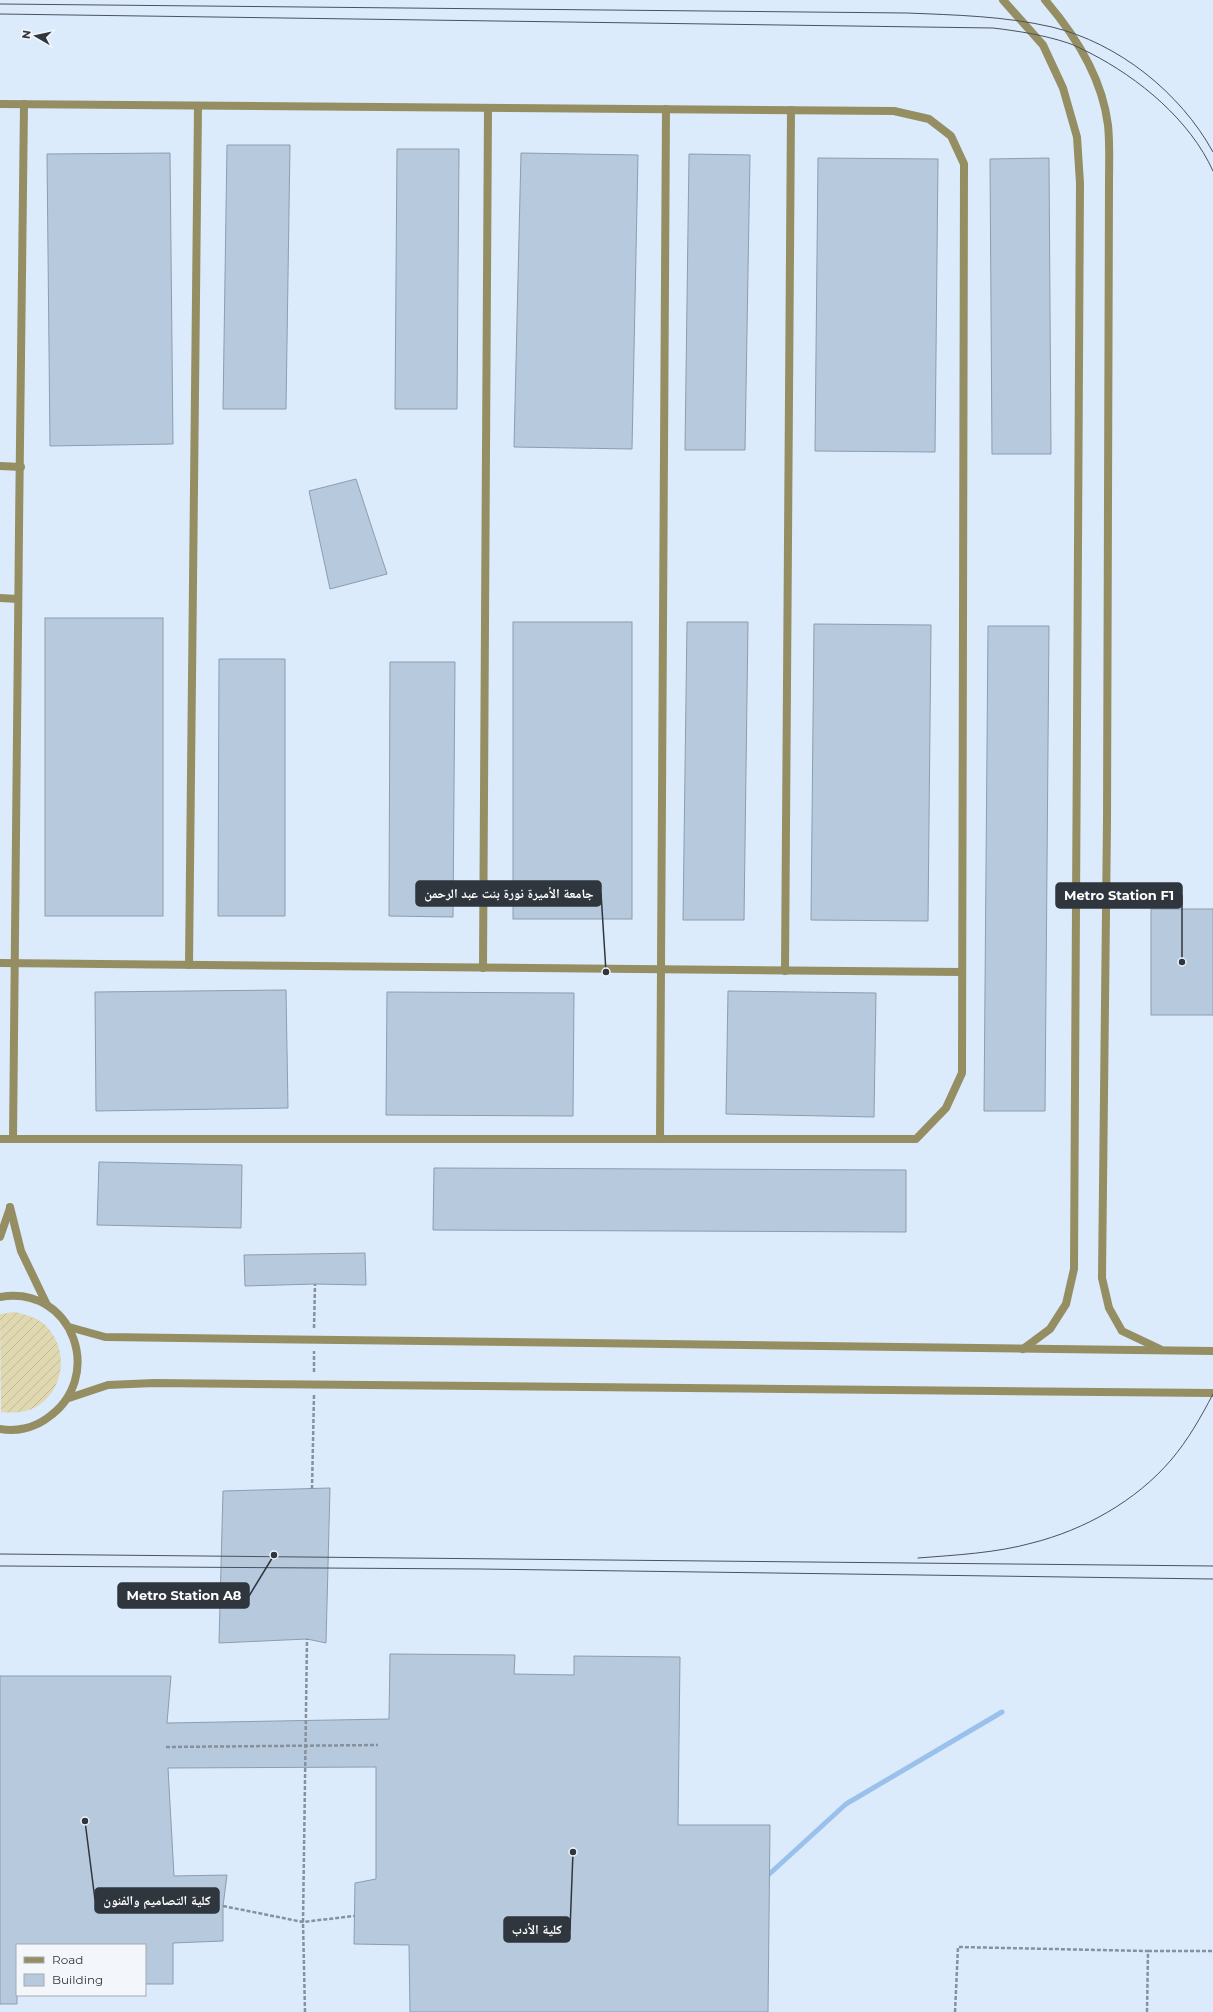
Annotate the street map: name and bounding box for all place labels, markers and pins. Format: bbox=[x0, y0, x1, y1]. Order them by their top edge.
callout: جامعة الأميرة نورة بنت عبد الرحمن bbox=[416, 881, 601, 906]
callout: Metro Station F1 bbox=[1056, 883, 1182, 908]
callout: Metro Station A8 bbox=[118, 1583, 249, 1608]
callout: كلية التصاميم والفنون bbox=[95, 1888, 219, 1913]
callout: كلية الأدب bbox=[504, 1917, 570, 1942]

